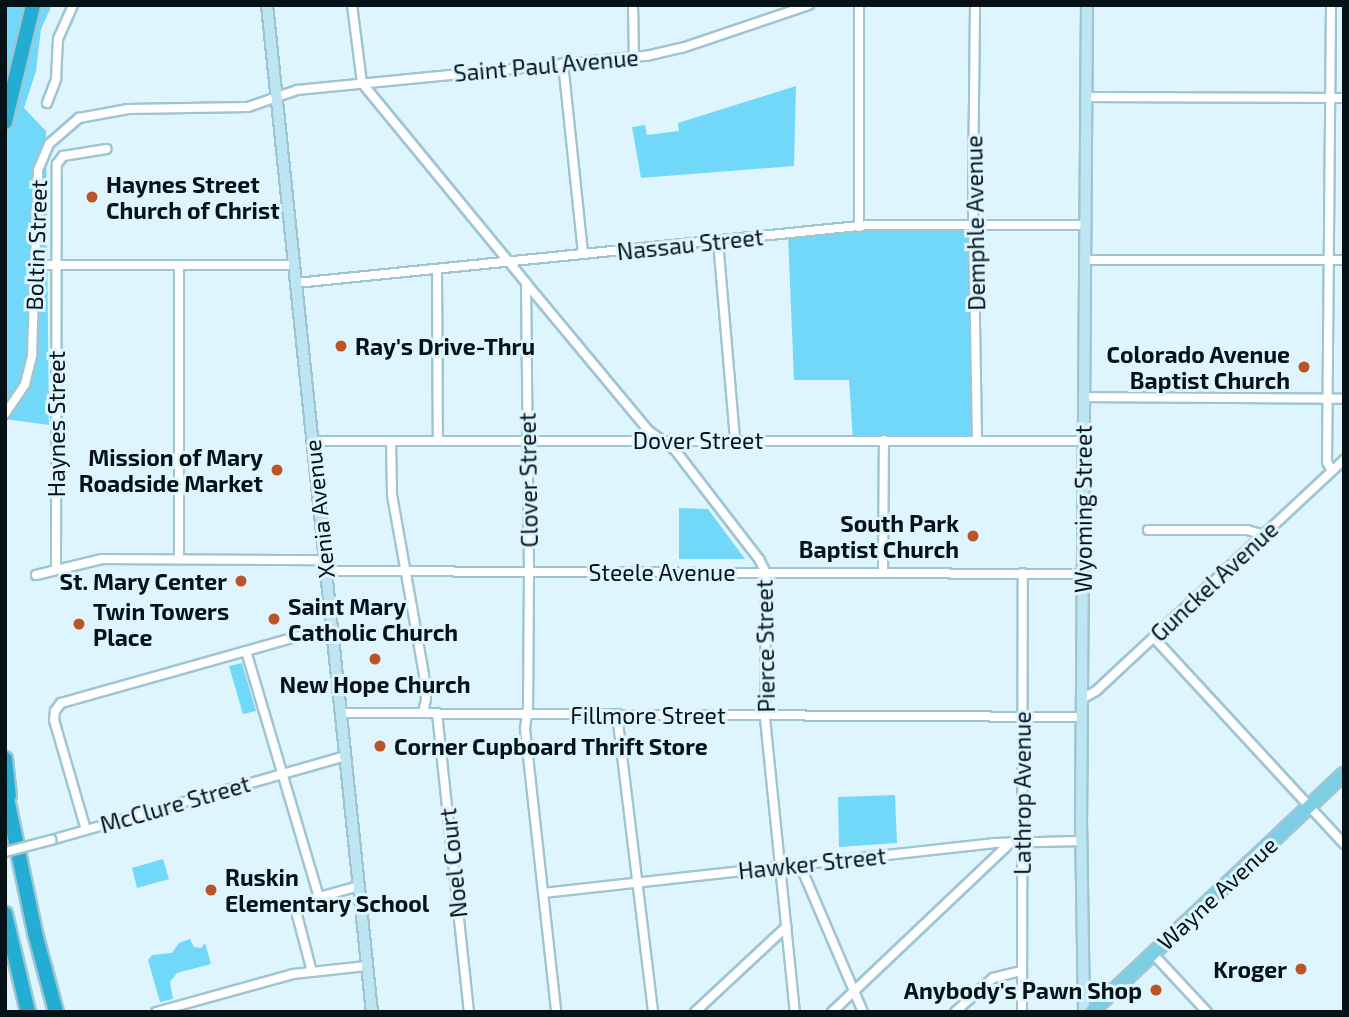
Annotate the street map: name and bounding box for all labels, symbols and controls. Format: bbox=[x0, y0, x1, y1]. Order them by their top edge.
street label: Saint Paul Avenue bbox=[452, 43, 640, 87]
street label: Demphle Avenue bbox=[960, 135, 990, 311]
place label: Haynes Street Church of Christ bbox=[106, 170, 280, 224]
street label: Boltin Street bbox=[20, 179, 52, 311]
marker: Haynes Street Church of Christ bbox=[84, 189, 100, 205]
street label: Nassau Street bbox=[615, 223, 765, 265]
place label: Ray's Drive-Thru bbox=[355, 332, 535, 360]
marker: Ray's Drive-Thru bbox=[333, 338, 349, 354]
place label: Colorado Avenue Baptist Church bbox=[1106, 340, 1290, 394]
street label: Haynes Street bbox=[42, 351, 70, 497]
marker: Colorado Avenue Baptist Church bbox=[1296, 359, 1312, 375]
street label: Clover Street bbox=[513, 412, 543, 548]
street label: Wyoming Street bbox=[1069, 425, 1097, 593]
street label: Dover Street bbox=[633, 426, 763, 454]
street label: Xenia Avenue bbox=[298, 438, 340, 580]
place label: Mission of Mary Roadside Market bbox=[79, 443, 263, 497]
marker: Mission of Mary Roadside Market bbox=[269, 462, 285, 478]
place label: South Park Baptist Church bbox=[799, 509, 959, 563]
street label: Gunckel Avenue bbox=[1144, 515, 1284, 647]
marker: South Park Baptist Church bbox=[965, 528, 981, 544]
street label: Steele Avenue bbox=[588, 558, 736, 586]
place label: St. Mary Center bbox=[59, 567, 227, 595]
marker: St. Mary Center bbox=[233, 573, 249, 589]
street label: Pierce Street bbox=[750, 579, 780, 713]
place label: Saint Mary Catholic Church bbox=[288, 592, 458, 646]
place label: Twin Towers Place bbox=[93, 597, 230, 651]
marker: Saint Mary Catholic Church bbox=[266, 611, 282, 627]
marker: Twin Towers Place bbox=[71, 616, 87, 632]
marker: New Hope Church bbox=[367, 651, 383, 667]
place label: New Hope Church bbox=[279, 670, 471, 698]
street label: Fillmore Street bbox=[570, 701, 726, 729]
street label: Lathrop Avenue bbox=[1008, 711, 1036, 875]
place label: Corner Cupboard Thrift Store bbox=[394, 732, 709, 760]
marker: Corner Cupboard Thrift Store bbox=[372, 738, 388, 754]
street label: McClure Street bbox=[97, 769, 253, 839]
street label: Noel Court bbox=[433, 806, 473, 920]
street label: Wayne Avenue bbox=[1151, 830, 1283, 956]
street label: Hawker Street bbox=[737, 841, 887, 885]
place label: Ruskin Elementary School bbox=[225, 863, 430, 917]
marker: Ruskin Elementary School bbox=[203, 882, 219, 898]
place label: Kroger bbox=[1213, 955, 1287, 983]
marker: Kroger bbox=[1293, 961, 1309, 977]
place label: Anybody's Pawn Shop bbox=[904, 976, 1142, 1004]
marker: Anybody's Pawn Shop bbox=[1148, 982, 1164, 998]

